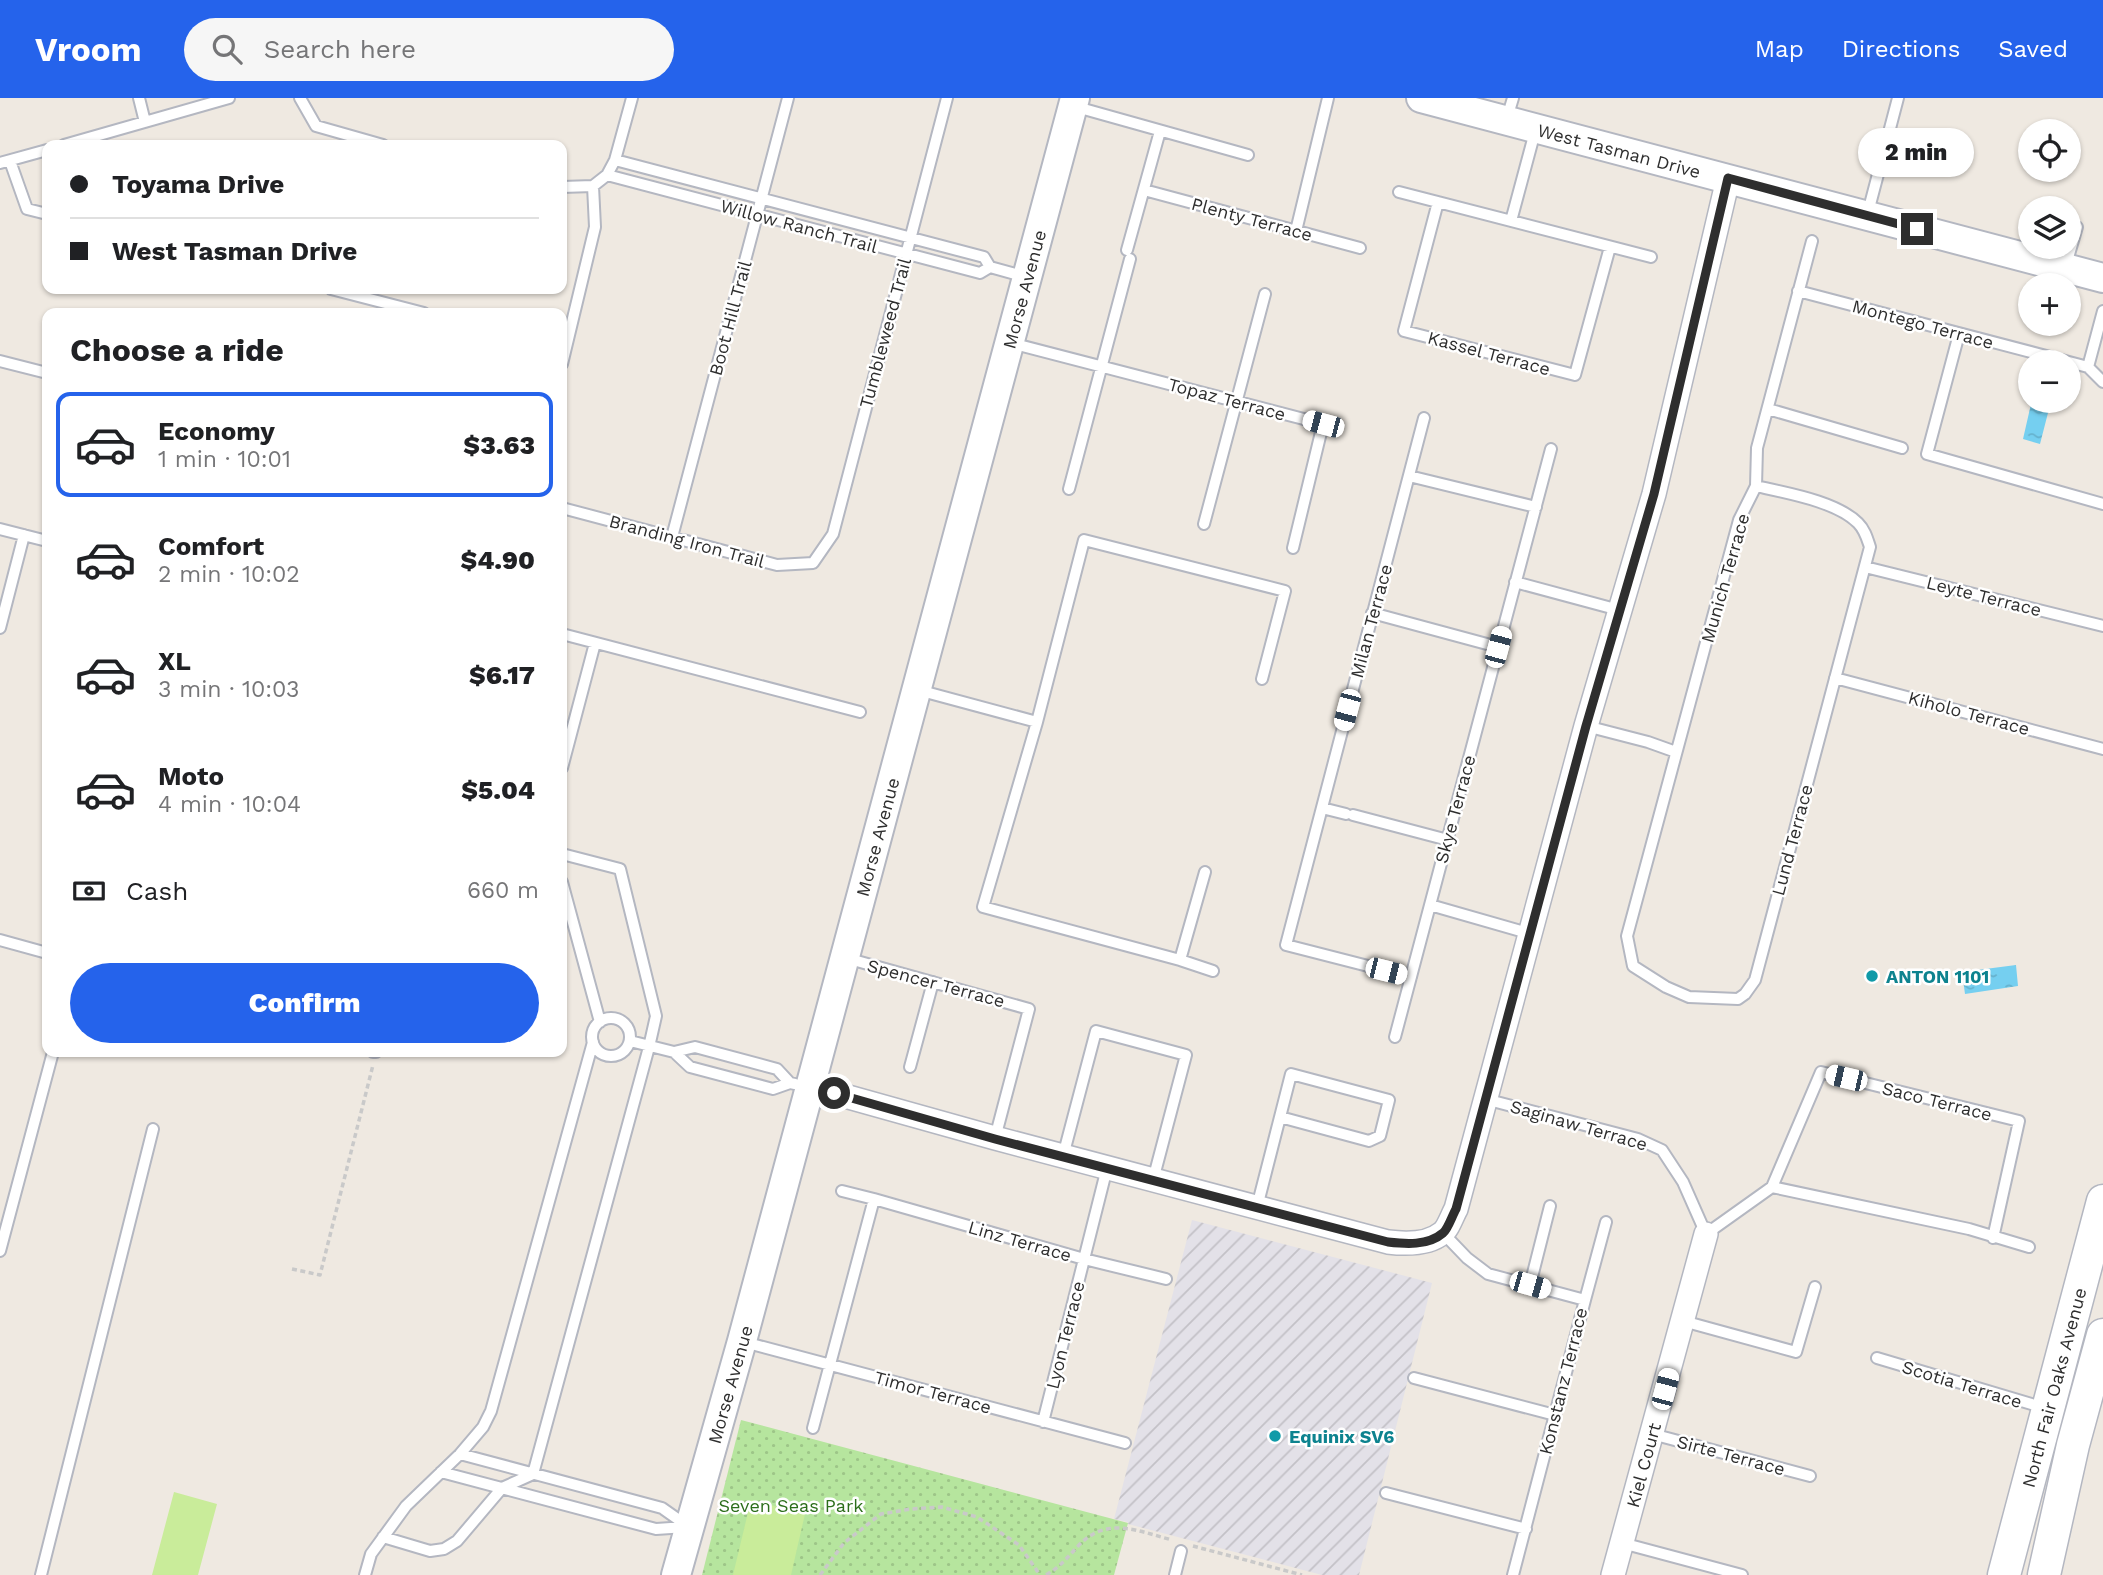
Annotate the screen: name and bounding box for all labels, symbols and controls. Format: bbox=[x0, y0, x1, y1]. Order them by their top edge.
search box bbox=[184, 18, 674, 81]
text: Vroom bbox=[35, 30, 142, 69]
icon: search bbox=[208, 30, 246, 68]
text: Search here bbox=[264, 34, 416, 64]
text: Map bbox=[1755, 35, 1804, 63]
text: Directions bbox=[1842, 35, 1960, 63]
text: Saved bbox=[1998, 35, 2068, 63]
street label: West Tasman Drive bbox=[1535, 119, 1703, 182]
map controls bbox=[2018, 119, 2081, 413]
button: locate bbox=[2018, 119, 2081, 182]
callout: 2 min bbox=[1859, 128, 1975, 176]
text: 2 min bbox=[1885, 139, 1947, 166]
text: Toyama Drive bbox=[112, 169, 284, 199]
street label: Plenty Terrace bbox=[1189, 193, 1315, 245]
street label: Willow Ranch Trail bbox=[718, 195, 880, 257]
button: layers bbox=[2018, 196, 2081, 259]
route end bbox=[1901, 213, 1933, 245]
street label: Morse Avenue bbox=[998, 228, 1050, 351]
text: West Tasman Drive bbox=[112, 236, 357, 266]
street label: Tumbleweed Trail bbox=[855, 255, 915, 410]
street label: Boot Hill Trail bbox=[705, 258, 756, 378]
button: + bbox=[2018, 273, 2081, 336]
street label: Montego Terrace bbox=[1850, 295, 1996, 353]
street label: Kassel Terrace bbox=[1425, 327, 1553, 379]
text: Choose a ride bbox=[70, 331, 284, 369]
button: − bbox=[2018, 350, 2081, 413]
street label: Topaz Terrace bbox=[1166, 373, 1288, 425]
car bbox=[1300, 408, 1347, 440]
icon: car bbox=[74, 413, 137, 476]
text: Economy bbox=[158, 416, 275, 446]
text: $3.63 bbox=[463, 430, 535, 460]
text: 1 min · 10:01 bbox=[158, 446, 291, 473]
street label: Branding Iron Trail bbox=[607, 510, 768, 572]
street label: Munich Terrace bbox=[1697, 511, 1753, 645]
icon: car bbox=[74, 528, 137, 591]
text: Comfort bbox=[158, 531, 264, 561]
text: $4.90 bbox=[460, 545, 535, 575]
text: 2 min · 10:02 bbox=[158, 561, 300, 588]
street label: Milan Terrace bbox=[1346, 562, 1396, 680]
street label: Leyte Terrace bbox=[1924, 572, 2044, 620]
car bbox=[1483, 624, 1514, 670]
icon: car bbox=[74, 643, 137, 706]
text: XL bbox=[158, 646, 191, 676]
text: $6.17 bbox=[469, 660, 535, 690]
text: 3 min · 10:03 bbox=[158, 676, 299, 703]
car bbox=[1332, 687, 1363, 733]
street label: Kiholo Terrace bbox=[1906, 687, 2032, 739]
street label: Skye Terrace bbox=[1430, 752, 1480, 866]
icon: car bbox=[74, 758, 137, 821]
text: Moto bbox=[158, 761, 224, 791]
text: $5.04 bbox=[461, 775, 535, 805]
street label: Morse Avenue bbox=[851, 775, 903, 899]
street label: Lund Terrace bbox=[1767, 782, 1817, 898]
text: 4 min · 10:04 bbox=[158, 791, 301, 818]
icon: cash bbox=[70, 872, 108, 910]
text: Cash bbox=[126, 876, 188, 906]
text: 660 m bbox=[467, 877, 539, 904]
street label: Spencer Terrace bbox=[865, 955, 1007, 1011]
car bbox=[1364, 956, 1409, 986]
button: Confirm bbox=[70, 963, 539, 1043]
place label: ANTON 1101 bbox=[1886, 966, 1989, 987]
marker: ANTON 1101 bbox=[1864, 968, 1880, 984]
car bbox=[1824, 1063, 1869, 1093]
route start bbox=[818, 1077, 850, 1109]
street label: Saco Terrace bbox=[1880, 1077, 1994, 1125]
street label: Saginaw Terrace bbox=[1508, 1095, 1650, 1155]
street label: Linz Terrace bbox=[966, 1216, 1074, 1266]
car bbox=[1507, 1269, 1554, 1301]
street label: Lyon Terrace bbox=[1041, 1279, 1089, 1391]
street label: North Fair Oaks Avenue bbox=[2017, 1285, 2090, 1490]
street label: Konstanz Terrace bbox=[1535, 1305, 1591, 1457]
street label: Morse Avenue bbox=[703, 1323, 756, 1446]
street label: Scotia Terrace bbox=[1899, 1356, 2025, 1412]
street label: Timor Terrace bbox=[872, 1366, 994, 1418]
car bbox=[1650, 1366, 1681, 1412]
street label: Kiel Court bbox=[1621, 1420, 1665, 1510]
place label: Equinix SV6 bbox=[1289, 1426, 1394, 1447]
marker: Equinix SV6 bbox=[1267, 1428, 1283, 1444]
street label: Sirte Terrace bbox=[1675, 1430, 1787, 1480]
park label: Seven Seas Park bbox=[718, 1495, 864, 1516]

